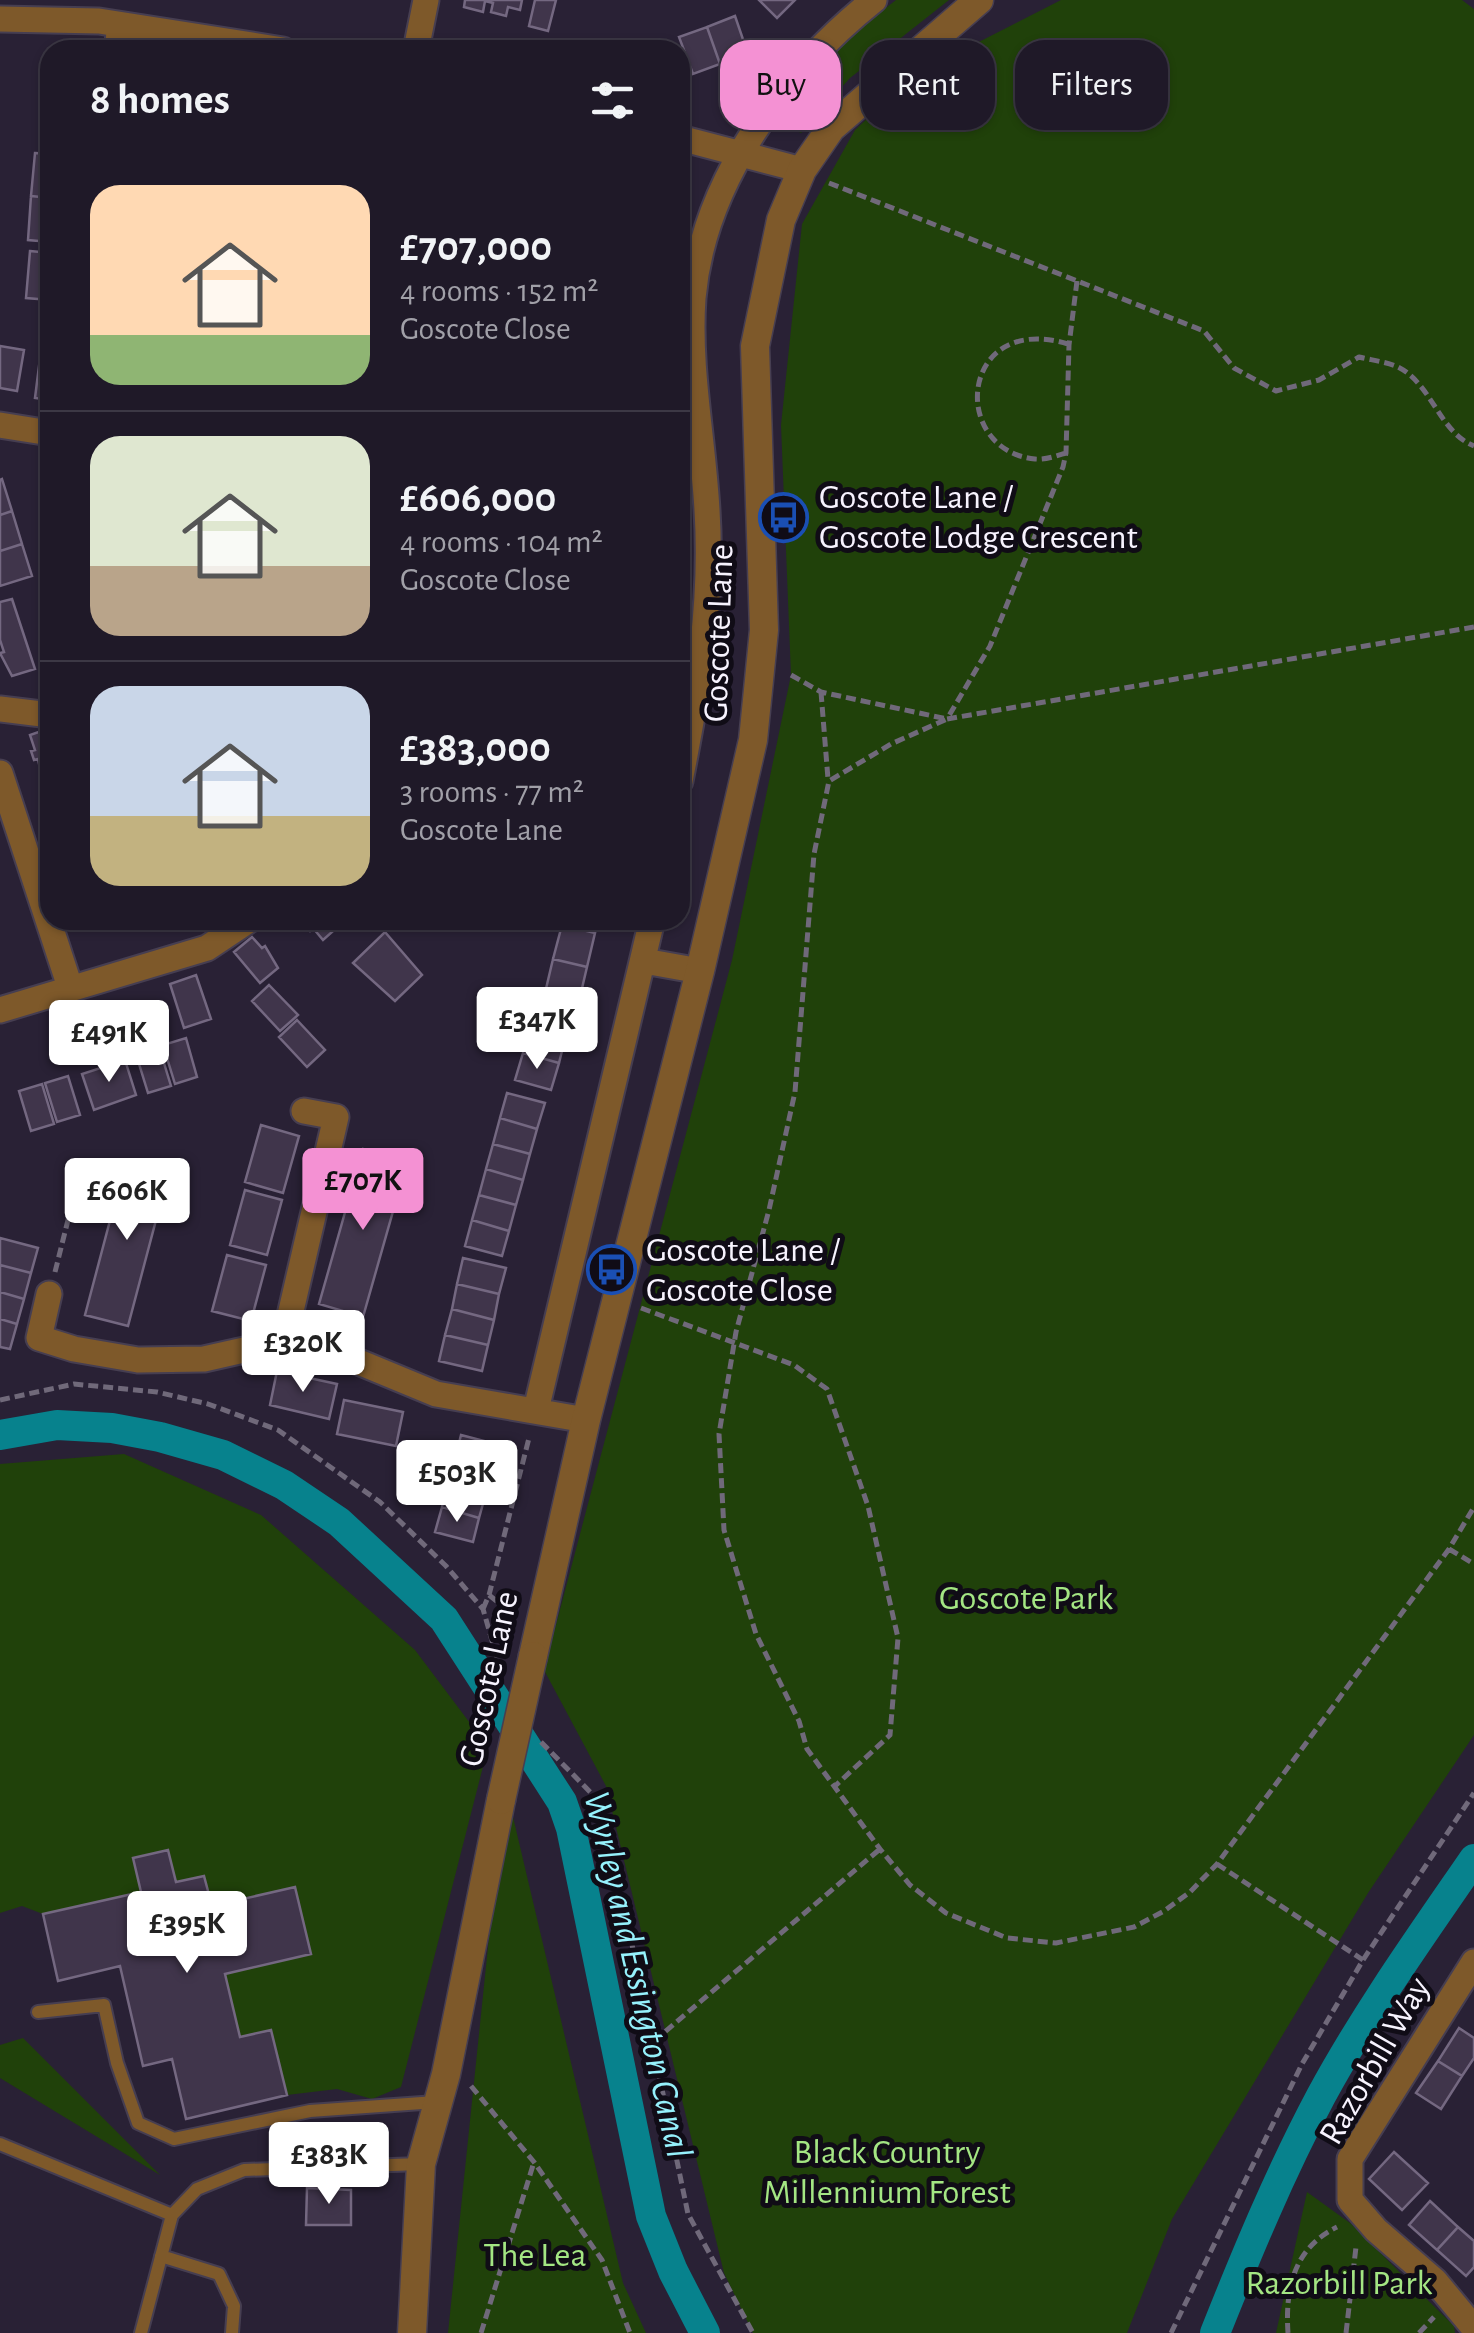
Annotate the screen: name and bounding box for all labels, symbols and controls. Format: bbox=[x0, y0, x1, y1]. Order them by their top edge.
chip: Buy bbox=[720, 40, 841, 130]
chip: Rent bbox=[861, 40, 995, 130]
chip: Filters bbox=[1015, 40, 1168, 130]
icon: filters bbox=[585, 73, 640, 128]
text: 8 homes bbox=[90, 79, 230, 121]
icon: home bbox=[170, 225, 290, 345]
text: £707,000 bbox=[400, 226, 552, 268]
text: 4 rooms · 152 m² bbox=[400, 275, 598, 307]
text: Goscote Close bbox=[400, 313, 571, 345]
icon: home bbox=[170, 476, 290, 596]
text: £606,000 bbox=[400, 477, 556, 519]
place label: Goscote Lane / Goscote Lodge Crescent bbox=[819, 480, 1138, 555]
bus stop icon: Goscote Lane / Goscote Lodge Crescent bbox=[758, 491, 810, 543]
text: 4 rooms · 104 m² bbox=[400, 526, 603, 558]
street label: Goscote Lane bbox=[698, 543, 740, 723]
text: Goscote Close bbox=[400, 564, 571, 596]
icon: home bbox=[170, 726, 290, 846]
text: £383,000 bbox=[400, 727, 551, 769]
text: 3 rooms · 77 m² bbox=[400, 776, 584, 808]
text: Goscote Lane bbox=[400, 814, 563, 846]
pin: £347K bbox=[467, 987, 607, 1072]
pin: £491K bbox=[39, 1000, 179, 1085]
text: £347K bbox=[499, 1003, 575, 1035]
text: £491K bbox=[71, 1016, 147, 1048]
pin: £707K bbox=[293, 1148, 433, 1233]
pin: £606K bbox=[57, 1158, 197, 1243]
text: £707K bbox=[324, 1164, 402, 1196]
text: £606K bbox=[87, 1174, 167, 1206]
place label: Goscote Lane / Goscote Close bbox=[646, 1233, 841, 1308]
bus stop icon: Goscote Lane / Goscote Close bbox=[585, 1244, 637, 1296]
pin: £320K bbox=[233, 1310, 373, 1395]
text: £320K bbox=[264, 1326, 342, 1358]
pin: £503K bbox=[387, 1440, 527, 1525]
text: £503K bbox=[418, 1456, 496, 1488]
park label: Goscote Park bbox=[939, 1581, 1113, 1616]
street label: Goscote Lane bbox=[453, 1588, 525, 1770]
water label: Wyrley and Essington Canal bbox=[576, 1788, 698, 2162]
pin: £395K bbox=[117, 1891, 257, 1976]
text: £395K bbox=[149, 1907, 225, 1939]
street label: Razorbill Way bbox=[1313, 1971, 1437, 2151]
pin: £383K bbox=[259, 2122, 399, 2207]
park label: Black Country Millennium Forest bbox=[763, 2135, 1011, 2210]
text: £383K bbox=[291, 2138, 367, 2170]
park label: The Lea bbox=[483, 2238, 587, 2273]
park label: Razorbill Park bbox=[1246, 2266, 1433, 2301]

